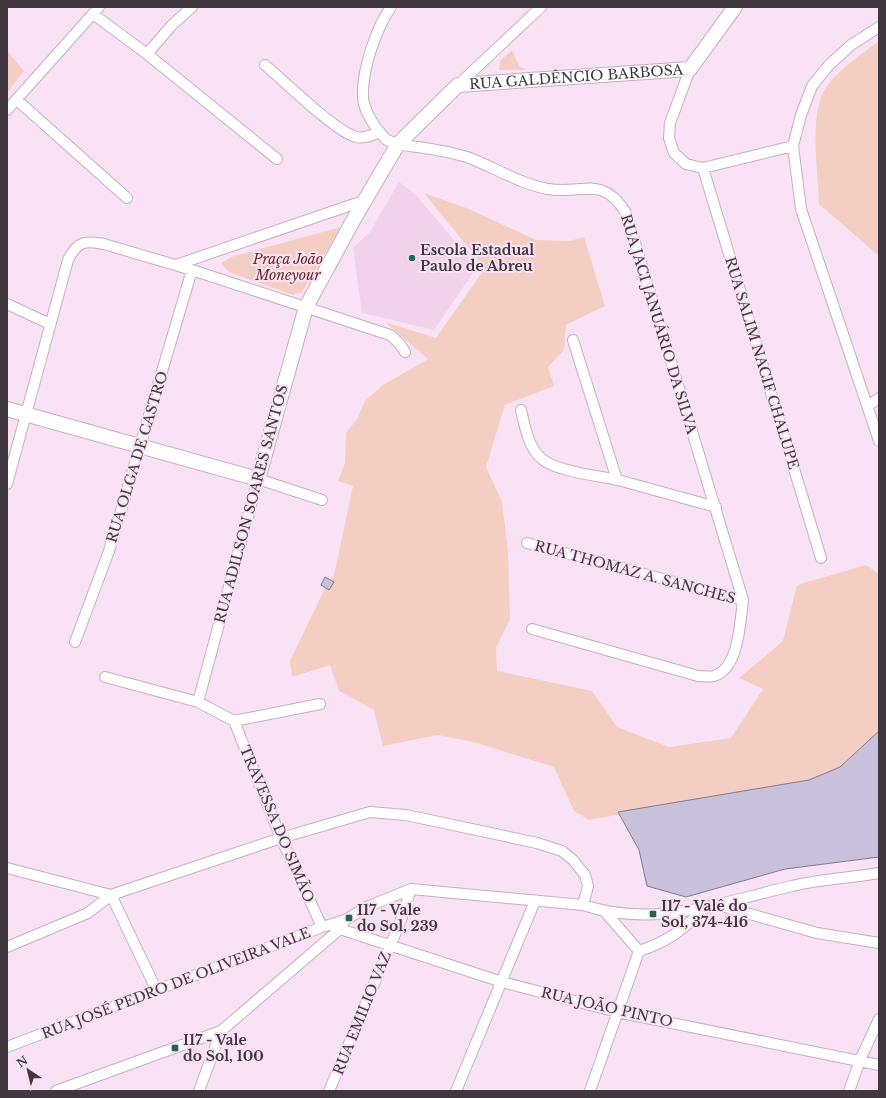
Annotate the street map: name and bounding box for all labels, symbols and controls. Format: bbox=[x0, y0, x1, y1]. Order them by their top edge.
street label: RUA GALDÊNCIO BARBOSA bbox=[469, 60, 684, 93]
street label: RUA JACI JANUÁRIO DA SILVA bbox=[617, 212, 701, 436]
place label: Escola Estadual Paulo de Abreu bbox=[420, 241, 534, 275]
park label: Praça João Moneyour bbox=[252, 250, 323, 284]
marker: Escola Estadual Paulo de Abreu bbox=[407, 253, 417, 263]
street label: RUA SALIM NACIF CHALUPE bbox=[721, 255, 803, 471]
street label: RUA OLGA DE CASTRO bbox=[102, 369, 172, 545]
street label: RUA ADILSON SOARES SANTOS bbox=[210, 383, 292, 625]
street label: RUA THOMAZ A. SANCHES bbox=[533, 536, 737, 608]
street label: TRAVESSA DO SIMÃO bbox=[236, 743, 318, 905]
place label: I17 - Valê do Sol, 374-416 bbox=[661, 897, 748, 931]
place label: I17 - Vale do Sol, 239 bbox=[357, 901, 438, 935]
marker: I17 - Valê do Sol, 374-416 bbox=[648, 909, 658, 919]
marker: I17 - Vale do Sol, 239 bbox=[344, 913, 354, 923]
street label: RUA JOSÉ PEDRO DE OLIVEIRA VALE bbox=[39, 923, 313, 1043]
street label: RUA EMILIO VAZ bbox=[329, 948, 395, 1077]
street label: RUA JOÃO PINTO bbox=[539, 983, 675, 1031]
place label: I17 - Vale do Sol, 100 bbox=[183, 1031, 264, 1065]
marker: I17 - Vale do Sol, 100 bbox=[170, 1043, 180, 1053]
north arrow bbox=[8, 1050, 48, 1090]
text: N bbox=[14, 1053, 31, 1071]

